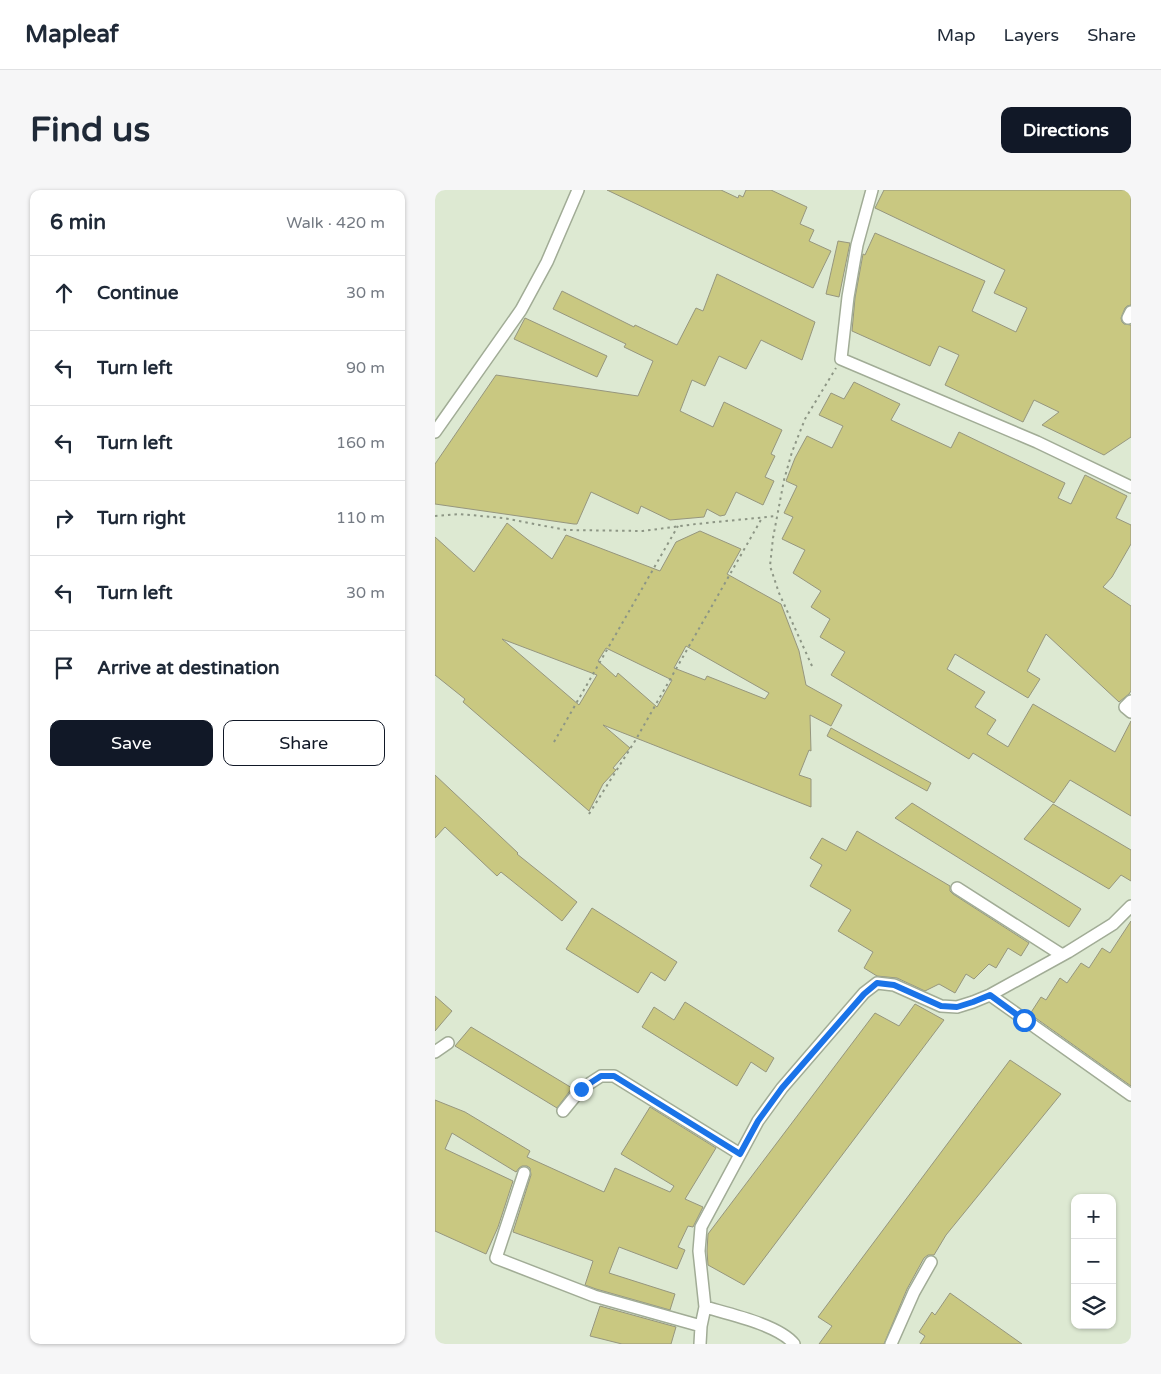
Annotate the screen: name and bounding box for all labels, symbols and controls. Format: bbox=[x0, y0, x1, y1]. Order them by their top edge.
text: Mapleaf bbox=[25, 20, 119, 49]
text: Map bbox=[937, 24, 976, 46]
text: Layers bbox=[1004, 24, 1059, 46]
text: Share bbox=[1087, 24, 1136, 46]
button: Directions bbox=[1001, 107, 1131, 153]
text: Find us bbox=[30, 109, 150, 151]
text: 6 min bbox=[50, 210, 106, 235]
text: Walk · 420 m bbox=[286, 213, 385, 233]
icon: ahead bbox=[50, 279, 78, 307]
text: Continue bbox=[97, 282, 179, 304]
text: 30 m bbox=[346, 283, 385, 303]
icon: left bbox=[50, 354, 78, 382]
text: Turn left bbox=[97, 357, 173, 379]
text: 90 m bbox=[346, 358, 385, 378]
icon: left bbox=[50, 429, 78, 457]
text: Turn left bbox=[97, 432, 173, 454]
text: 160 m bbox=[336, 433, 385, 453]
icon: right bbox=[50, 504, 78, 532]
text: Turn right bbox=[97, 507, 185, 529]
text: 110 m bbox=[336, 508, 385, 528]
icon: left bbox=[50, 579, 78, 607]
text: Turn left bbox=[97, 582, 173, 604]
text: 30 m bbox=[346, 583, 385, 603]
icon: arrive bbox=[50, 654, 78, 682]
text: Arrive at destination bbox=[97, 657, 280, 679]
button: Save bbox=[50, 720, 213, 766]
button: Share bbox=[223, 720, 385, 766]
route start bbox=[1013, 1009, 1036, 1032]
route end bbox=[570, 1078, 593, 1101]
map controls bbox=[1071, 1194, 1116, 1329]
button: + bbox=[1071, 1194, 1116, 1239]
button: − bbox=[1071, 1239, 1116, 1284]
button: layers bbox=[1071, 1284, 1116, 1329]

